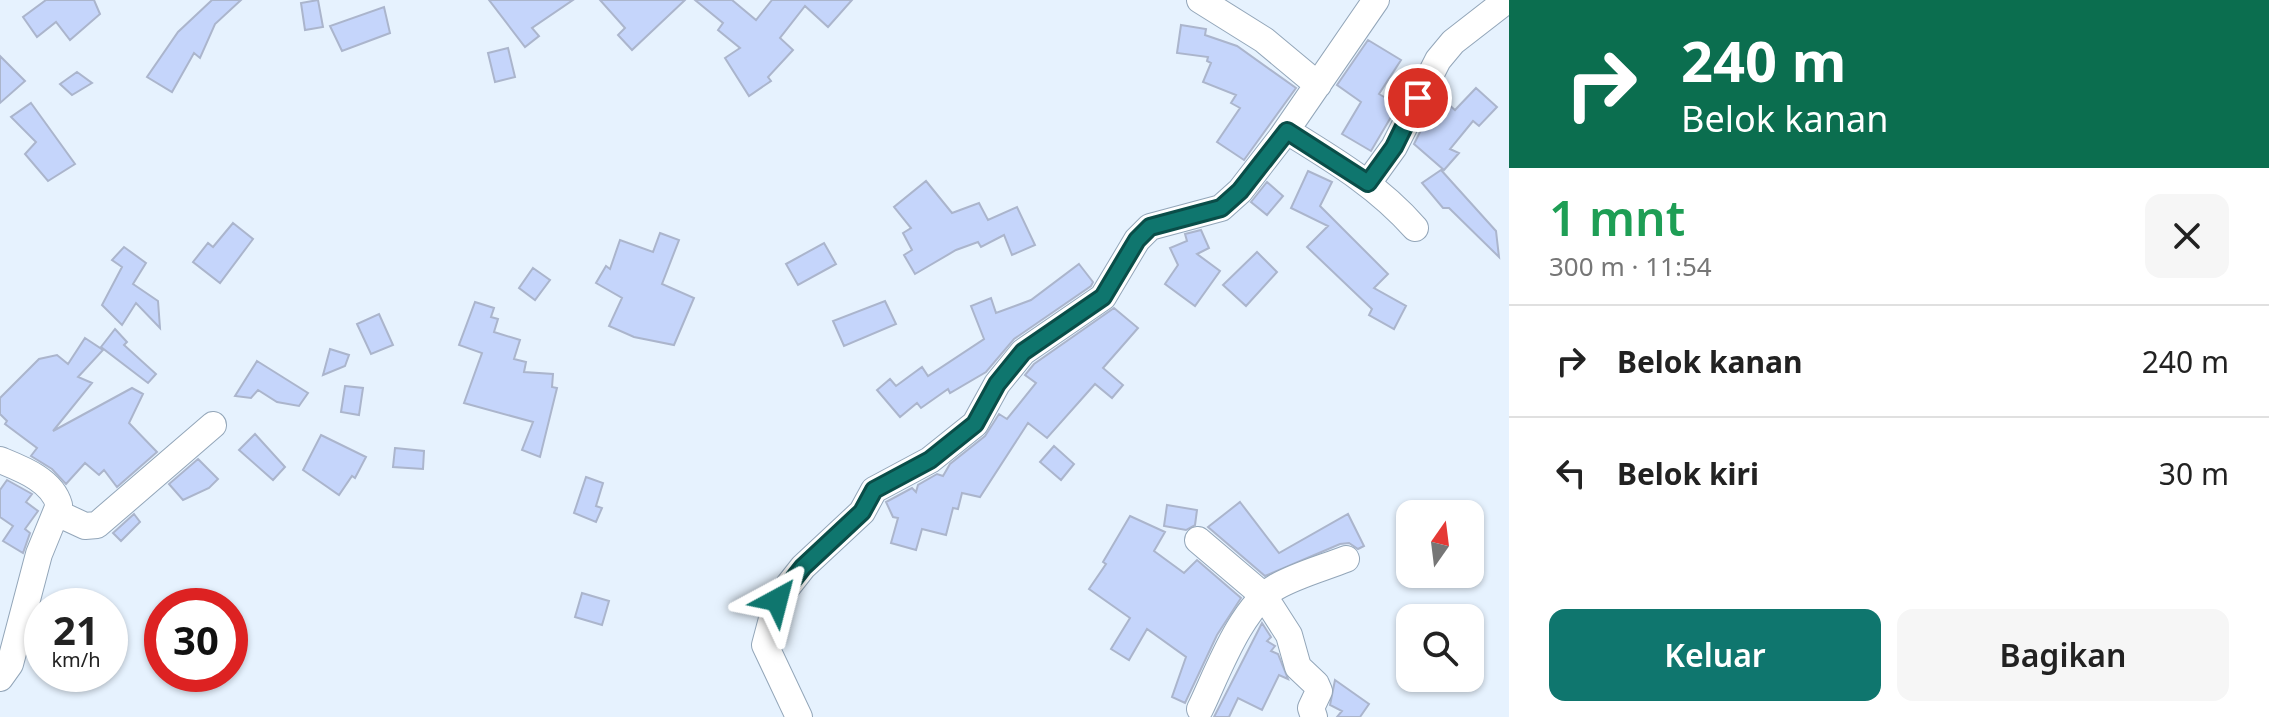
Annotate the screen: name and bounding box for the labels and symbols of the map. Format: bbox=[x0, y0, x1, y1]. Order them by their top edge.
pin bbox=[1384, 64, 1452, 132]
north arrow bbox=[1396, 500, 1484, 588]
position arrow bbox=[735, 558, 819, 642]
speed limit sign: 30 bbox=[144, 588, 248, 692]

